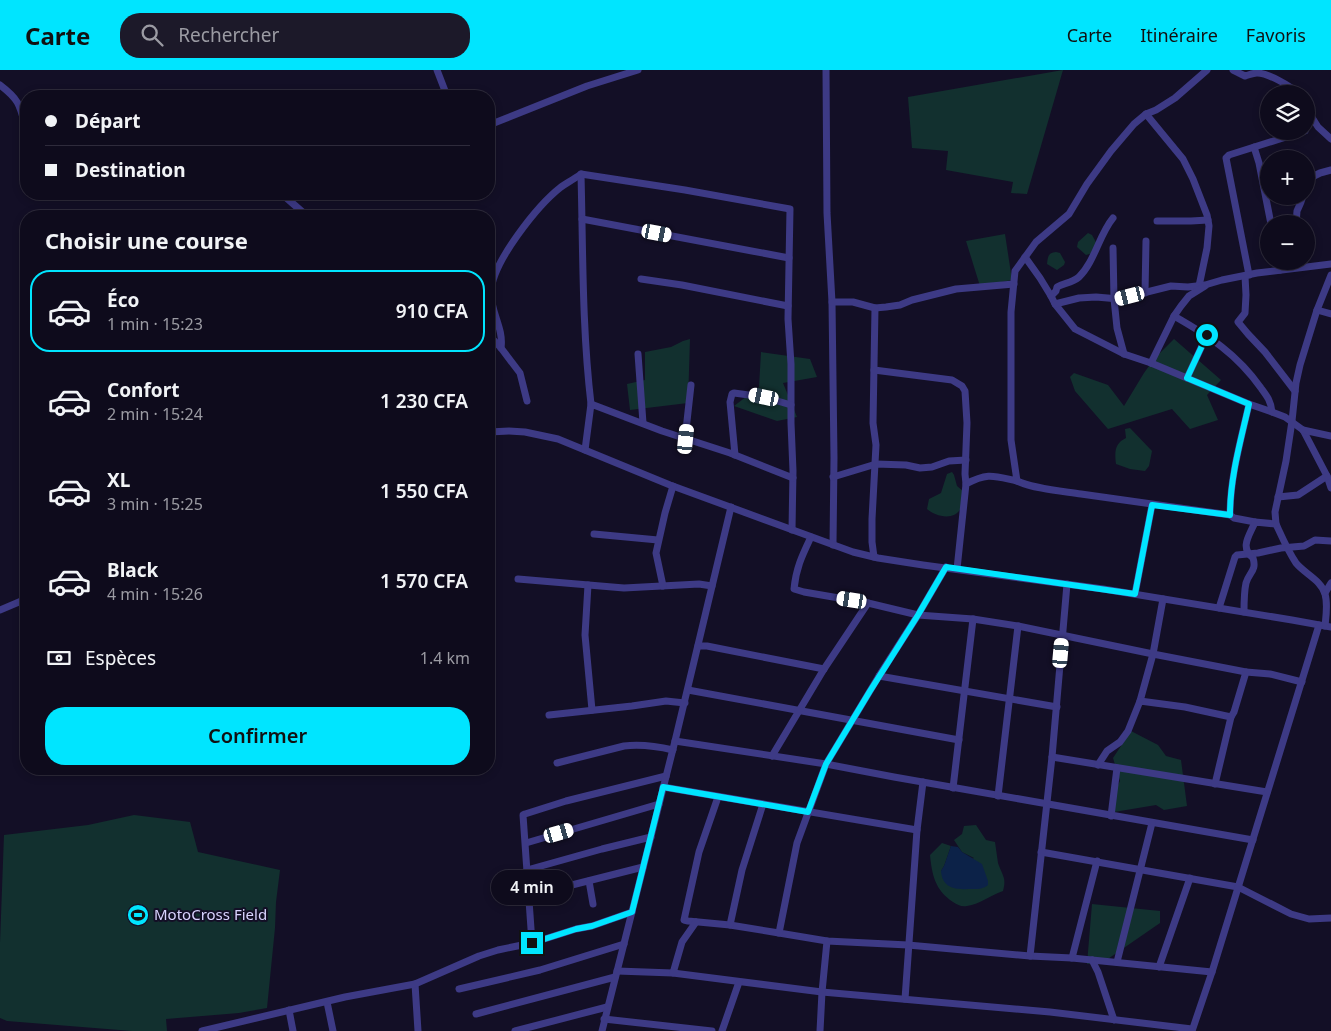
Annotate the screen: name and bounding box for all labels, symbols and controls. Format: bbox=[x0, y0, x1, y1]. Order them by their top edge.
search box bbox=[120, 13, 470, 58]
text: Carte bbox=[25, 19, 90, 52]
icon: search bbox=[138, 21, 166, 49]
text: Rechercher bbox=[178, 22, 279, 48]
text: Carte bbox=[1067, 23, 1112, 47]
text: Itinéraire bbox=[1140, 23, 1218, 47]
text: Favoris bbox=[1246, 23, 1306, 47]
map controls bbox=[1260, 85, 1315, 270]
button: layers bbox=[1260, 85, 1315, 140]
text: Départ bbox=[75, 108, 140, 134]
button: + bbox=[1260, 150, 1315, 205]
text: Destination bbox=[75, 157, 186, 183]
button: − bbox=[1260, 215, 1315, 270]
car bbox=[640, 223, 673, 243]
text: Choisir une course bbox=[45, 225, 248, 255]
car bbox=[1113, 285, 1146, 307]
text: Éco bbox=[107, 287, 139, 313]
icon: car bbox=[47, 289, 92, 334]
text: 910 CFA bbox=[396, 298, 468, 324]
text: 1 min · 15:23 bbox=[107, 313, 203, 335]
route start bbox=[1196, 324, 1218, 346]
text: Confort bbox=[107, 377, 179, 403]
icon: car bbox=[47, 379, 92, 424]
car bbox=[747, 387, 780, 407]
text: 1 230 CFA bbox=[380, 388, 468, 414]
text: 2 min · 15:24 bbox=[107, 403, 203, 425]
car bbox=[676, 423, 695, 455]
text: XL bbox=[107, 467, 130, 493]
icon: car bbox=[47, 469, 92, 514]
text: 1 550 CFA bbox=[380, 478, 468, 504]
text: 3 min · 15:25 bbox=[107, 493, 203, 515]
text: Black bbox=[107, 557, 158, 583]
icon: car bbox=[47, 559, 92, 604]
text: 1 570 CFA bbox=[380, 568, 468, 594]
text: 4 min · 15:26 bbox=[107, 583, 203, 605]
car bbox=[836, 590, 867, 610]
car bbox=[1052, 637, 1069, 669]
icon: cash bbox=[45, 644, 73, 672]
text: Espèces bbox=[85, 645, 156, 671]
text: 1.4 km bbox=[420, 647, 470, 669]
button: Confirmer bbox=[45, 707, 470, 765]
car bbox=[542, 822, 575, 844]
callout: 4 min bbox=[491, 870, 573, 906]
text: 4 min bbox=[510, 876, 554, 898]
sports icon: MotoCross Field bbox=[126, 903, 150, 927]
place label: MotoCross Field bbox=[154, 904, 267, 924]
route end bbox=[521, 932, 543, 954]

